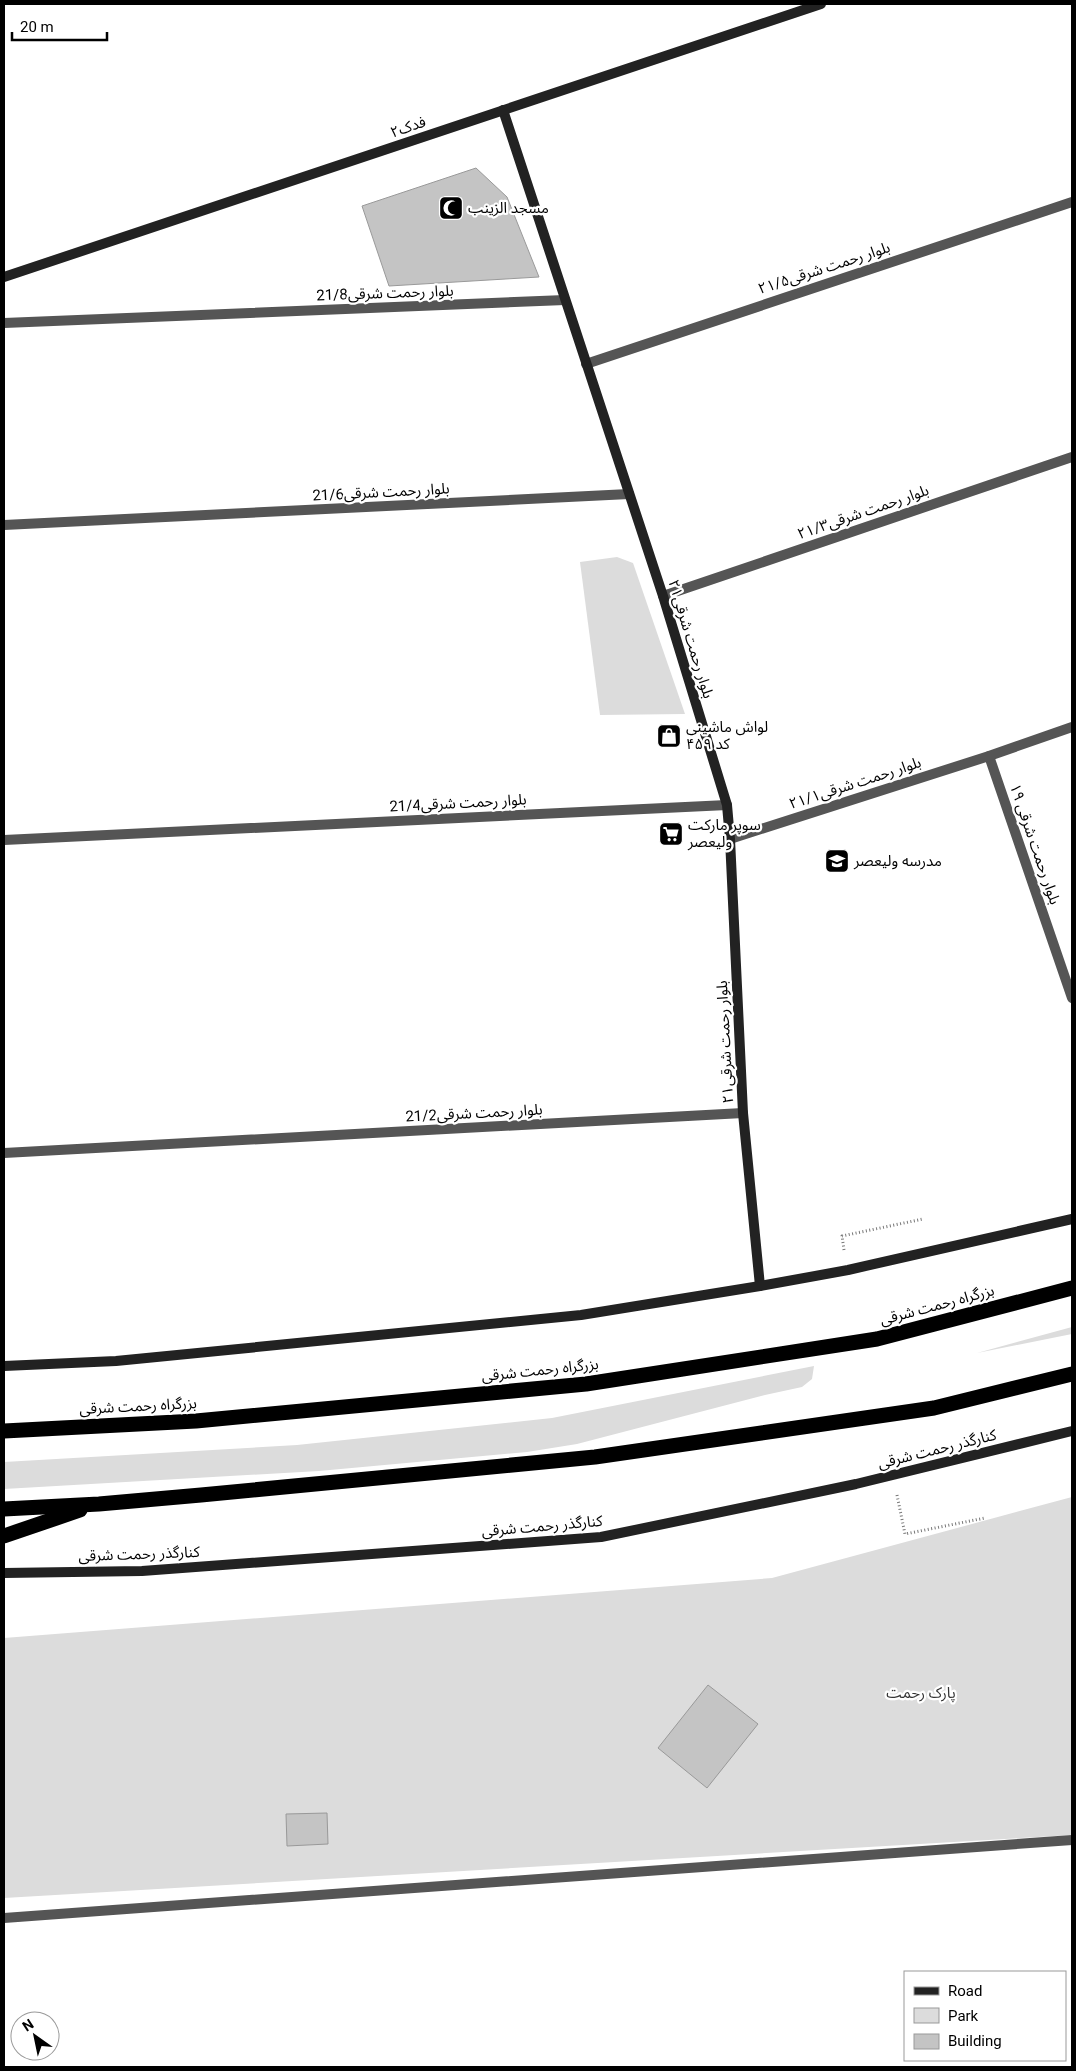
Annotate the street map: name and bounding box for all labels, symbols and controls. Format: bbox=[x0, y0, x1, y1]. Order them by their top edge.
scale bar bbox=[12, 10, 108, 42]
text: 20 m bbox=[20, 18, 54, 36]
street label: فدک۲ bbox=[388, 112, 428, 141]
mosque icon: مسجد الزینب bbox=[438, 195, 464, 221]
place label: مسجد الزینب bbox=[468, 199, 549, 217]
street label: بلوار رحمت شرقی۲۱/۵ bbox=[756, 238, 892, 298]
street label: بلوار رحمت شرقی21/8 bbox=[316, 282, 454, 304]
street label: بلوار رحمت شرقی21/6 bbox=[312, 479, 450, 505]
street label: بلوار رحمت شرقی۲۱/۳ bbox=[795, 481, 931, 543]
street label: بلوار رحمت شرقی۲۱ bbox=[664, 578, 718, 700]
place label: لواش ماشینی کد ۴۵۹ bbox=[686, 718, 768, 753]
shop icon: لواش ماشینی کد ۴۵۹ bbox=[656, 723, 682, 749]
street label: بلوار رحمت شرقی۲۱/۱ bbox=[787, 753, 923, 813]
street label: بلوار رحمت شرقی ۱۹ bbox=[1006, 781, 1064, 907]
street label: بلوار رحمت شرقی21/4 bbox=[389, 790, 527, 816]
place label: سوپر مارکت ولیعصر bbox=[687, 816, 761, 851]
supermarket icon: سوپر مارکت ولیعصر bbox=[658, 821, 684, 847]
school or university icon: مدرسه ولیعصر bbox=[824, 848, 850, 874]
place label: مدرسه ولیعصر bbox=[853, 852, 942, 870]
street label: بلوار رحمت شرقی۲۱ bbox=[713, 980, 737, 1104]
street label: بلوار رحمت شرقی21/2 bbox=[405, 1100, 543, 1126]
street label: بزرگراه رحمت شرقی bbox=[878, 1281, 996, 1329]
street label: بزرگراه رحمت شرقی bbox=[481, 1355, 599, 1385]
street label: بزرگراه رحمت شرقی bbox=[79, 1394, 197, 1418]
street label: کنارگذر رحمت شرقی bbox=[876, 1425, 999, 1472]
street label: کنارگذر رحمت شرقی bbox=[481, 1512, 604, 1540]
street label: کنارگذر رحمت شرقی bbox=[78, 1543, 201, 1565]
park label: پارک رحمت bbox=[886, 1684, 956, 1703]
legend bbox=[904, 1971, 1066, 2061]
text: Road bbox=[948, 1982, 982, 2000]
text: Park bbox=[948, 2007, 979, 2025]
north arrow bbox=[10, 2011, 60, 2061]
text: N bbox=[19, 2016, 36, 2035]
text: Building bbox=[948, 2032, 1002, 2050]

